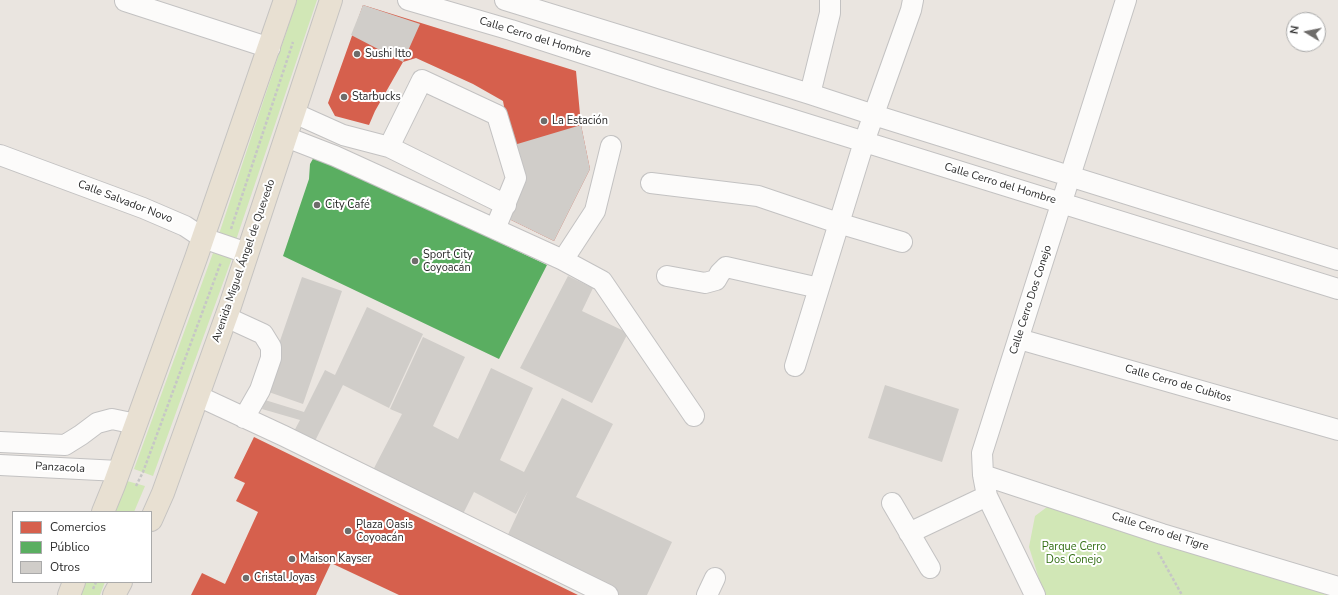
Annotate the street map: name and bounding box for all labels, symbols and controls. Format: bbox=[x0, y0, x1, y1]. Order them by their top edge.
north arrow bbox=[1286, 12, 1326, 52]
street label: Calle Cerro del Hombre bbox=[478, 15, 592, 61]
text: N bbox=[1287, 25, 1303, 35]
place label: Sushi Itto bbox=[365, 47, 411, 61]
marker: Sushi Itto bbox=[352, 49, 362, 59]
place label: Starbucks bbox=[352, 90, 401, 104]
marker: Starbucks bbox=[339, 92, 349, 102]
place label: La Estación bbox=[552, 114, 608, 128]
marker: La Estación bbox=[539, 116, 549, 126]
street label: Calle Cerro del Hombre bbox=[943, 161, 1057, 207]
street label: Calle Salvador Novo bbox=[76, 178, 174, 226]
street label: Avenida Miguel Ángel de Quevedo bbox=[210, 178, 278, 344]
place label: City Café bbox=[325, 198, 370, 212]
marker: City Café bbox=[312, 200, 322, 210]
street label: Calle Cerro Dos Conejo bbox=[1007, 244, 1055, 356]
place label: Sport City Coyoacán bbox=[423, 248, 473, 274]
marker: Sport City Coyoacán bbox=[410, 256, 420, 266]
street label: Calle Cerro de Cubitos bbox=[1123, 362, 1233, 406]
street label: Panzacola bbox=[35, 460, 85, 476]
street label: Calle Cerro del Tigre bbox=[1110, 510, 1210, 554]
legend bbox=[12, 511, 152, 583]
place label: Plaza Oasis Coyoacán bbox=[356, 518, 413, 544]
text: Comercios bbox=[50, 519, 106, 535]
marker: Plaza Oasis Coyoacán bbox=[343, 526, 353, 536]
text: Público bbox=[50, 539, 90, 555]
park label: Parque Cerro Dos Conejo bbox=[1042, 540, 1106, 566]
place label: Maison Kayser bbox=[300, 552, 372, 566]
marker: Maison Kayser bbox=[287, 554, 297, 564]
text: Otros bbox=[50, 559, 80, 575]
place label: Cristal Joyas bbox=[254, 571, 315, 585]
marker: Cristal Joyas bbox=[241, 573, 251, 583]

